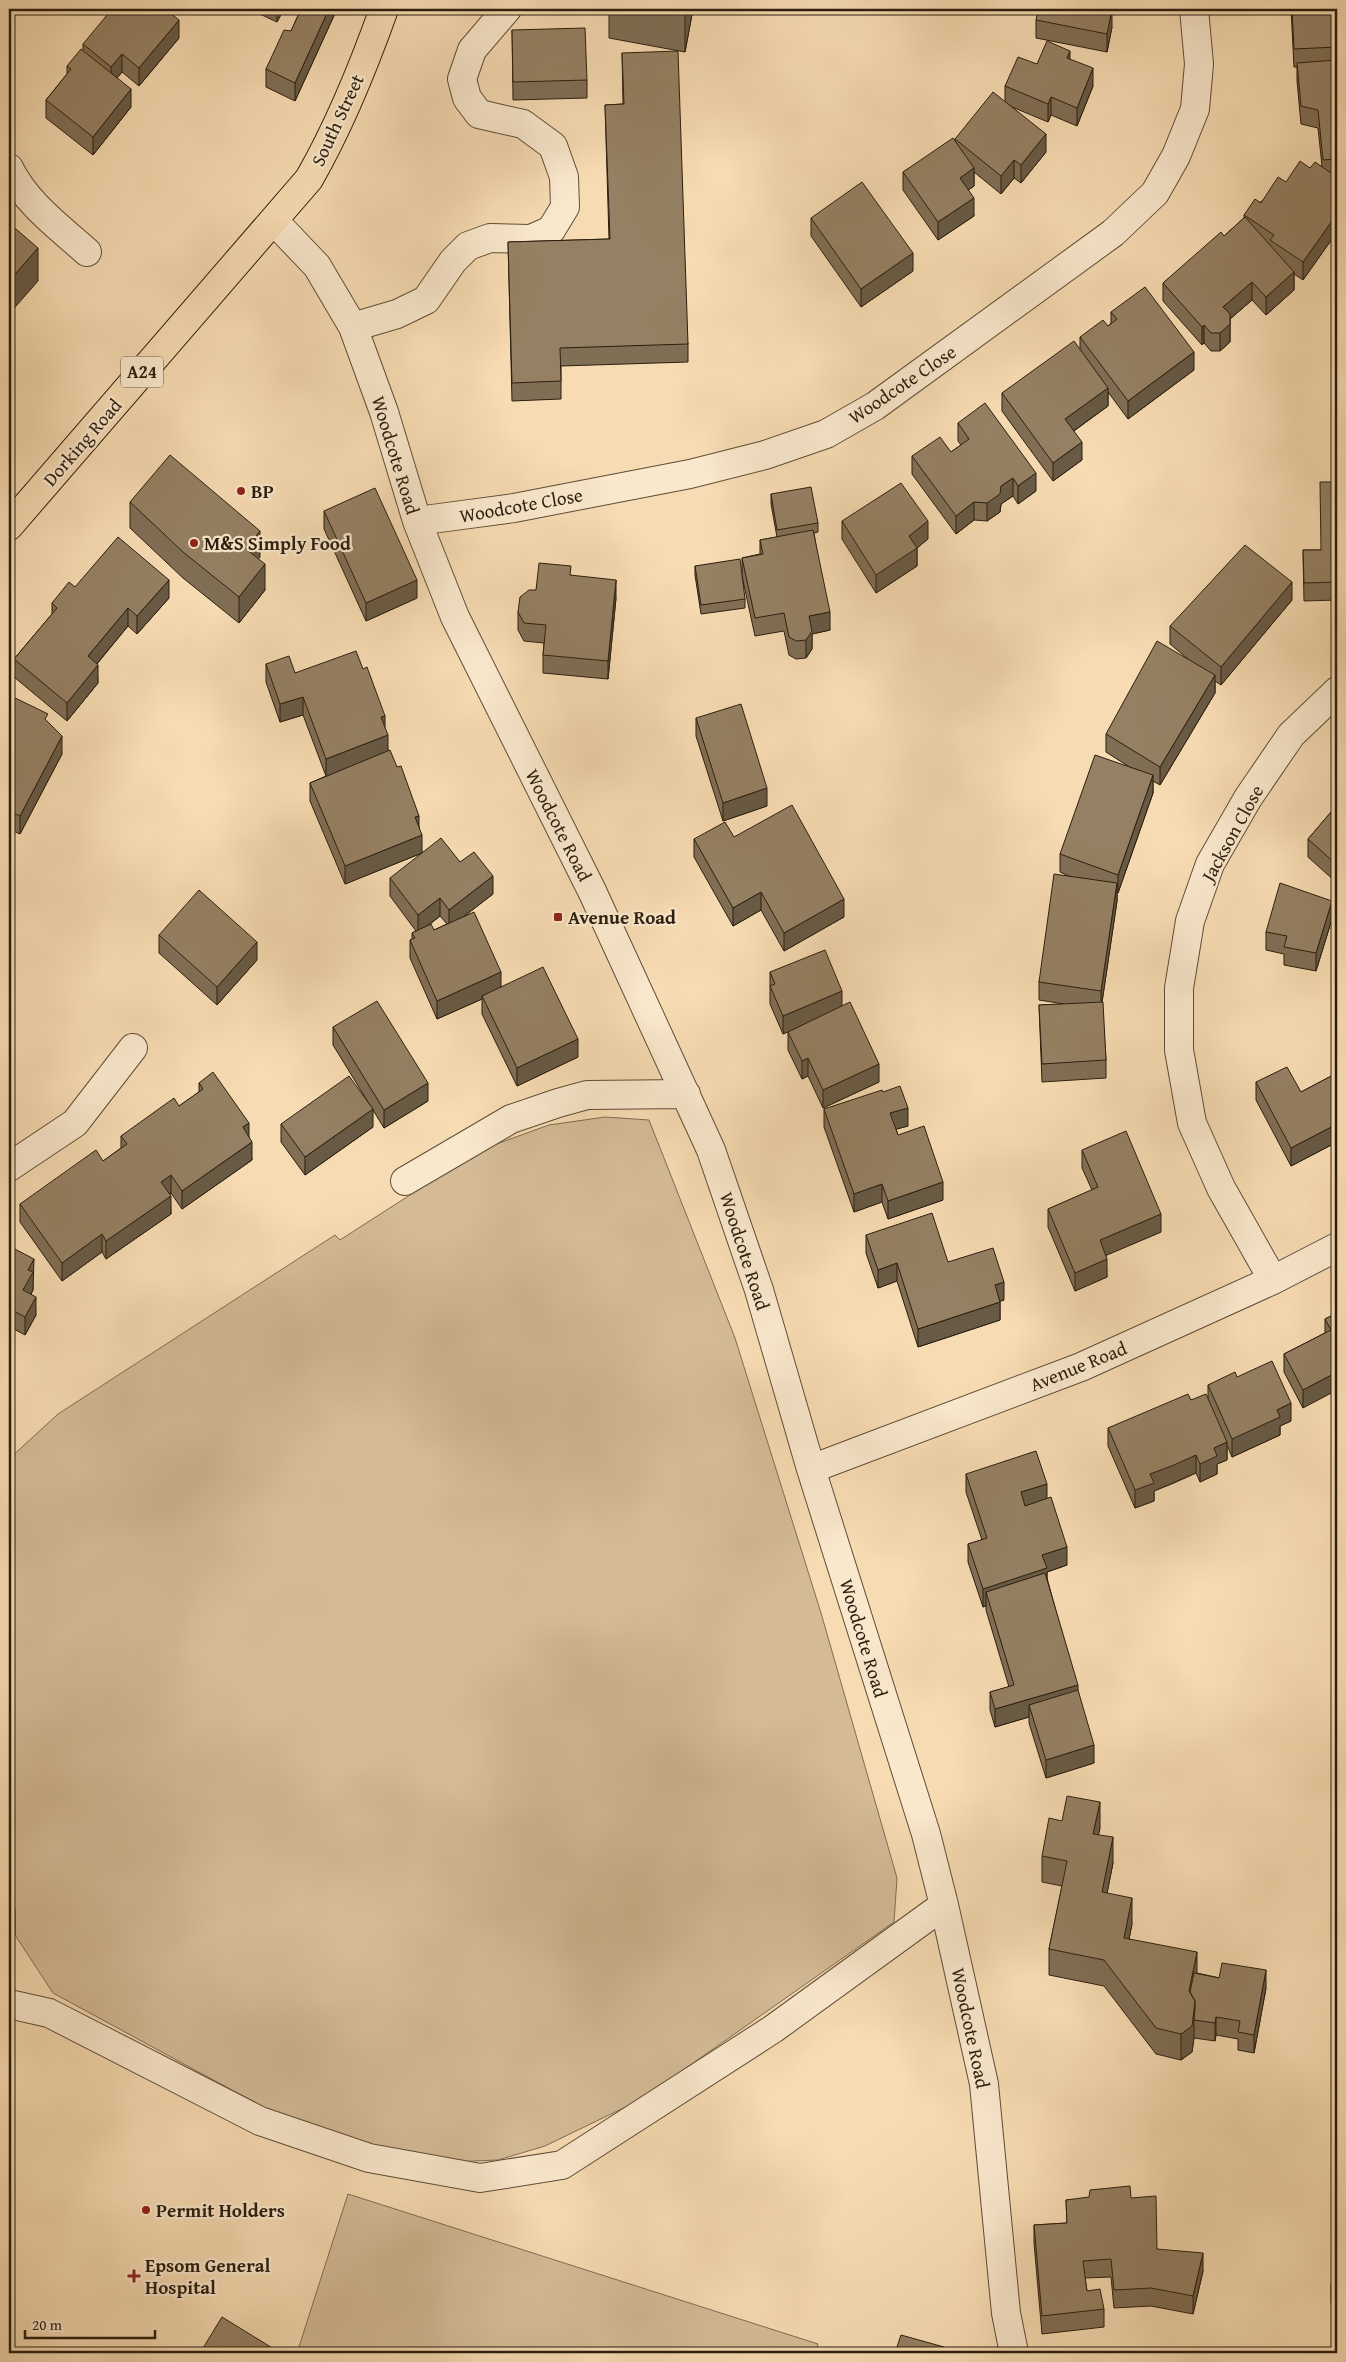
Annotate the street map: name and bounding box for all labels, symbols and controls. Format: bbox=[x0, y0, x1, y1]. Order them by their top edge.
street label: South Street bbox=[303, 69, 371, 171]
street label: Woodcote Close bbox=[842, 337, 962, 430]
road number: A24 bbox=[121, 357, 163, 388]
street label: Dorking Road bbox=[36, 391, 129, 492]
street label: Woodcote Road bbox=[365, 392, 428, 519]
place label: BP bbox=[251, 477, 274, 505]
street label: Woodcote Close bbox=[457, 480, 585, 530]
marker: BP bbox=[235, 485, 247, 497]
place label: M&S Simply Food bbox=[204, 529, 351, 557]
marker: M&S Simply Food bbox=[188, 537, 200, 549]
street label: Woodcote Road bbox=[519, 764, 600, 887]
street label: Jackson Close bbox=[1193, 780, 1270, 888]
place label: Avenue Road bbox=[568, 903, 676, 931]
marker: Avenue Road bbox=[552, 911, 564, 923]
street label: Woodcote Road bbox=[713, 1188, 778, 1314]
street label: Avenue Road bbox=[1025, 1334, 1131, 1398]
street label: Woodcote Road bbox=[833, 1575, 896, 1702]
street label: Woodcote Road bbox=[945, 1965, 998, 2092]
place label: Permit Holders bbox=[156, 2196, 285, 2224]
marker: Permit Holders bbox=[140, 2204, 152, 2216]
place label: Epsom General Hospital bbox=[145, 2251, 270, 2301]
marker: Epsom General Hospital bbox=[127, 2269, 141, 2283]
scale bar bbox=[25, 2307, 155, 2339]
text: 20 m bbox=[32, 2314, 63, 2335]

